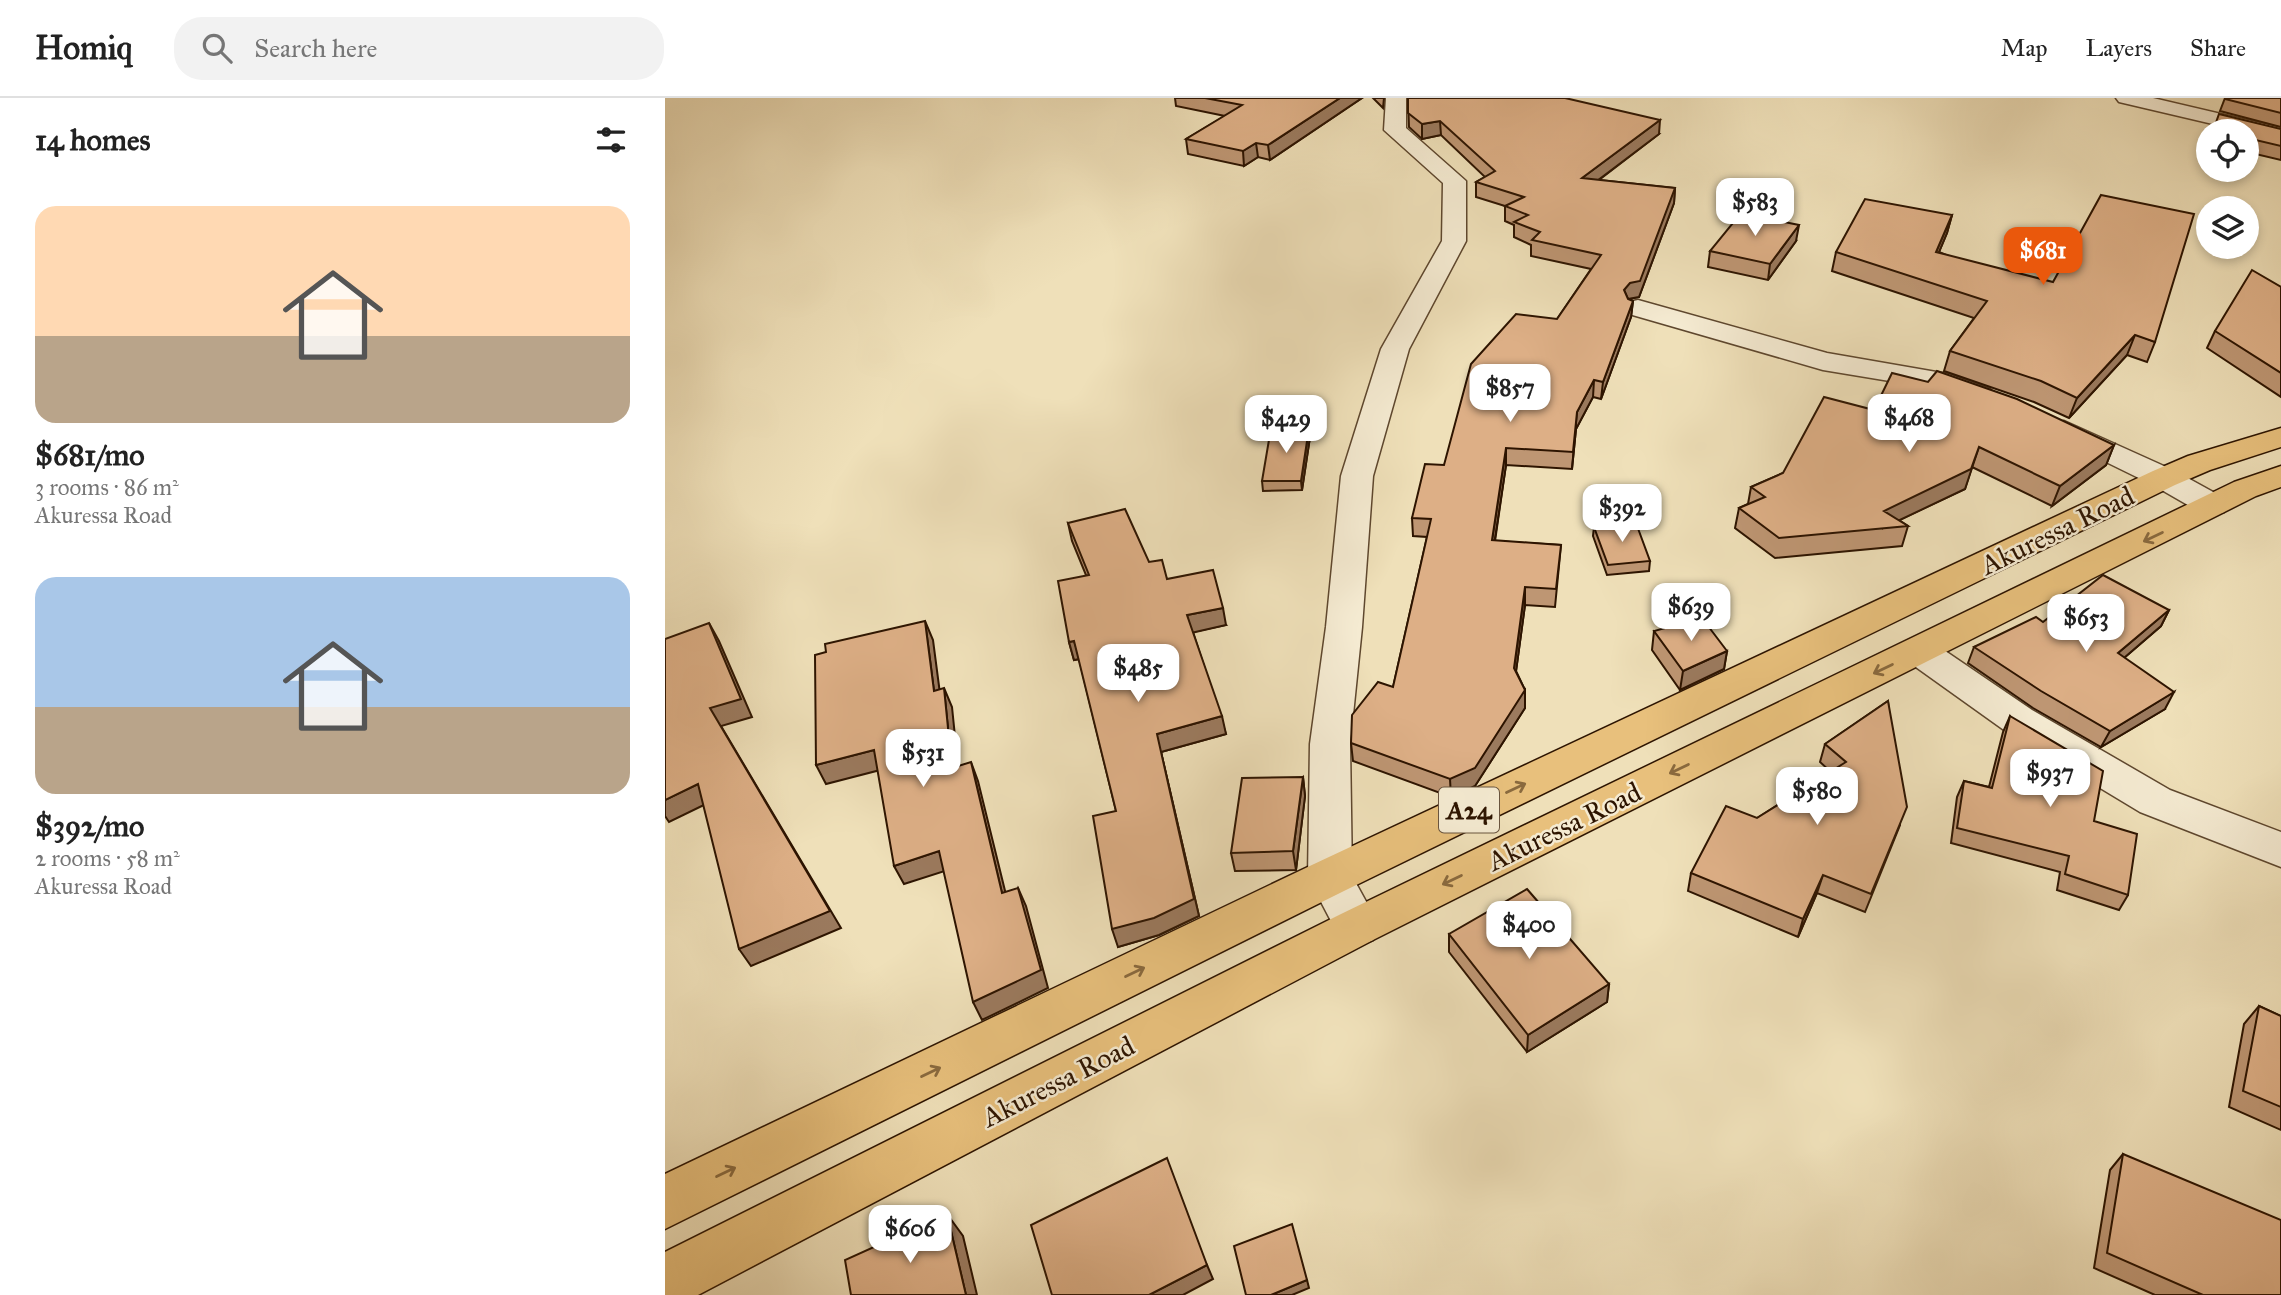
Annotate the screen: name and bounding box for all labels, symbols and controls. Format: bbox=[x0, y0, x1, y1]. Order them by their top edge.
search box bbox=[174, 17, 664, 80]
text: Homiq bbox=[35, 28, 132, 68]
icon: search bbox=[198, 29, 236, 67]
text: Search here bbox=[254, 32, 377, 64]
text: Map bbox=[2001, 33, 2048, 63]
text: Layers bbox=[2086, 33, 2152, 63]
text: Share bbox=[2190, 33, 2246, 63]
map controls bbox=[2196, 119, 2259, 259]
button: locate bbox=[2196, 119, 2259, 182]
icon: filters bbox=[592, 121, 630, 159]
text: 14 homes bbox=[35, 122, 150, 158]
pin: $583 bbox=[1714, 178, 1796, 238]
text: $583 bbox=[1732, 187, 1778, 215]
button: layers bbox=[2196, 196, 2259, 259]
pin: $681 bbox=[2002, 228, 2084, 287]
text: $681 bbox=[2020, 236, 2066, 264]
icon: home bbox=[270, 252, 396, 378]
pin: $857 bbox=[1469, 364, 1551, 424]
text: $857 bbox=[1486, 373, 1535, 401]
pin: $468 bbox=[1868, 394, 1950, 454]
pin: $429 bbox=[1245, 396, 1327, 455]
text: $468 bbox=[1884, 403, 1934, 431]
text: $429 bbox=[1261, 404, 1311, 432]
text: $681/mo bbox=[35, 437, 145, 473]
text: 3 rooms · 86 m² bbox=[35, 473, 179, 501]
street label: Akuressa Road bbox=[1974, 478, 2140, 583]
pin: $392 bbox=[1581, 484, 1663, 544]
text: $392 bbox=[1599, 493, 1645, 521]
text: Akuressa Road bbox=[35, 501, 172, 529]
one-way arrow bbox=[2143, 530, 2164, 544]
pin: $639 bbox=[1650, 584, 1732, 643]
text: $639 bbox=[1667, 592, 1715, 620]
pin: $653 bbox=[2045, 594, 2127, 654]
text: $653 bbox=[2063, 603, 2109, 631]
icon: home bbox=[270, 623, 396, 749]
pin: $485 bbox=[1097, 644, 1179, 704]
text: $485 bbox=[1113, 653, 1163, 681]
one-way arrow bbox=[1873, 662, 1894, 676]
pin: $531 bbox=[882, 730, 964, 789]
text: $531 bbox=[902, 738, 944, 766]
pin: $937 bbox=[2009, 750, 2091, 809]
text: $937 bbox=[2026, 758, 2074, 786]
one-way arrow bbox=[1669, 763, 1690, 777]
pin: $580 bbox=[1776, 768, 1858, 827]
street label: Akuressa Road bbox=[1481, 774, 1647, 879]
text: $580 bbox=[1792, 776, 1842, 804]
one-way arrow bbox=[1505, 780, 1526, 794]
road number: A24 bbox=[1439, 788, 1499, 832]
text: $392/mo bbox=[35, 808, 144, 844]
text: 2 rooms · 58 m² bbox=[35, 844, 180, 872]
text: Akuressa Road bbox=[35, 872, 172, 900]
one-way arrow bbox=[1442, 874, 1463, 888]
pin: $400 bbox=[1488, 902, 1570, 961]
text: $400 bbox=[1502, 910, 1556, 938]
one-way arrow bbox=[1124, 965, 1145, 978]
street label: Akuressa Road bbox=[975, 1028, 1140, 1135]
one-way arrow bbox=[920, 1065, 941, 1078]
one-way arrow bbox=[715, 1165, 736, 1178]
pin: $606 bbox=[869, 1206, 951, 1265]
text: $606 bbox=[885, 1214, 935, 1242]

